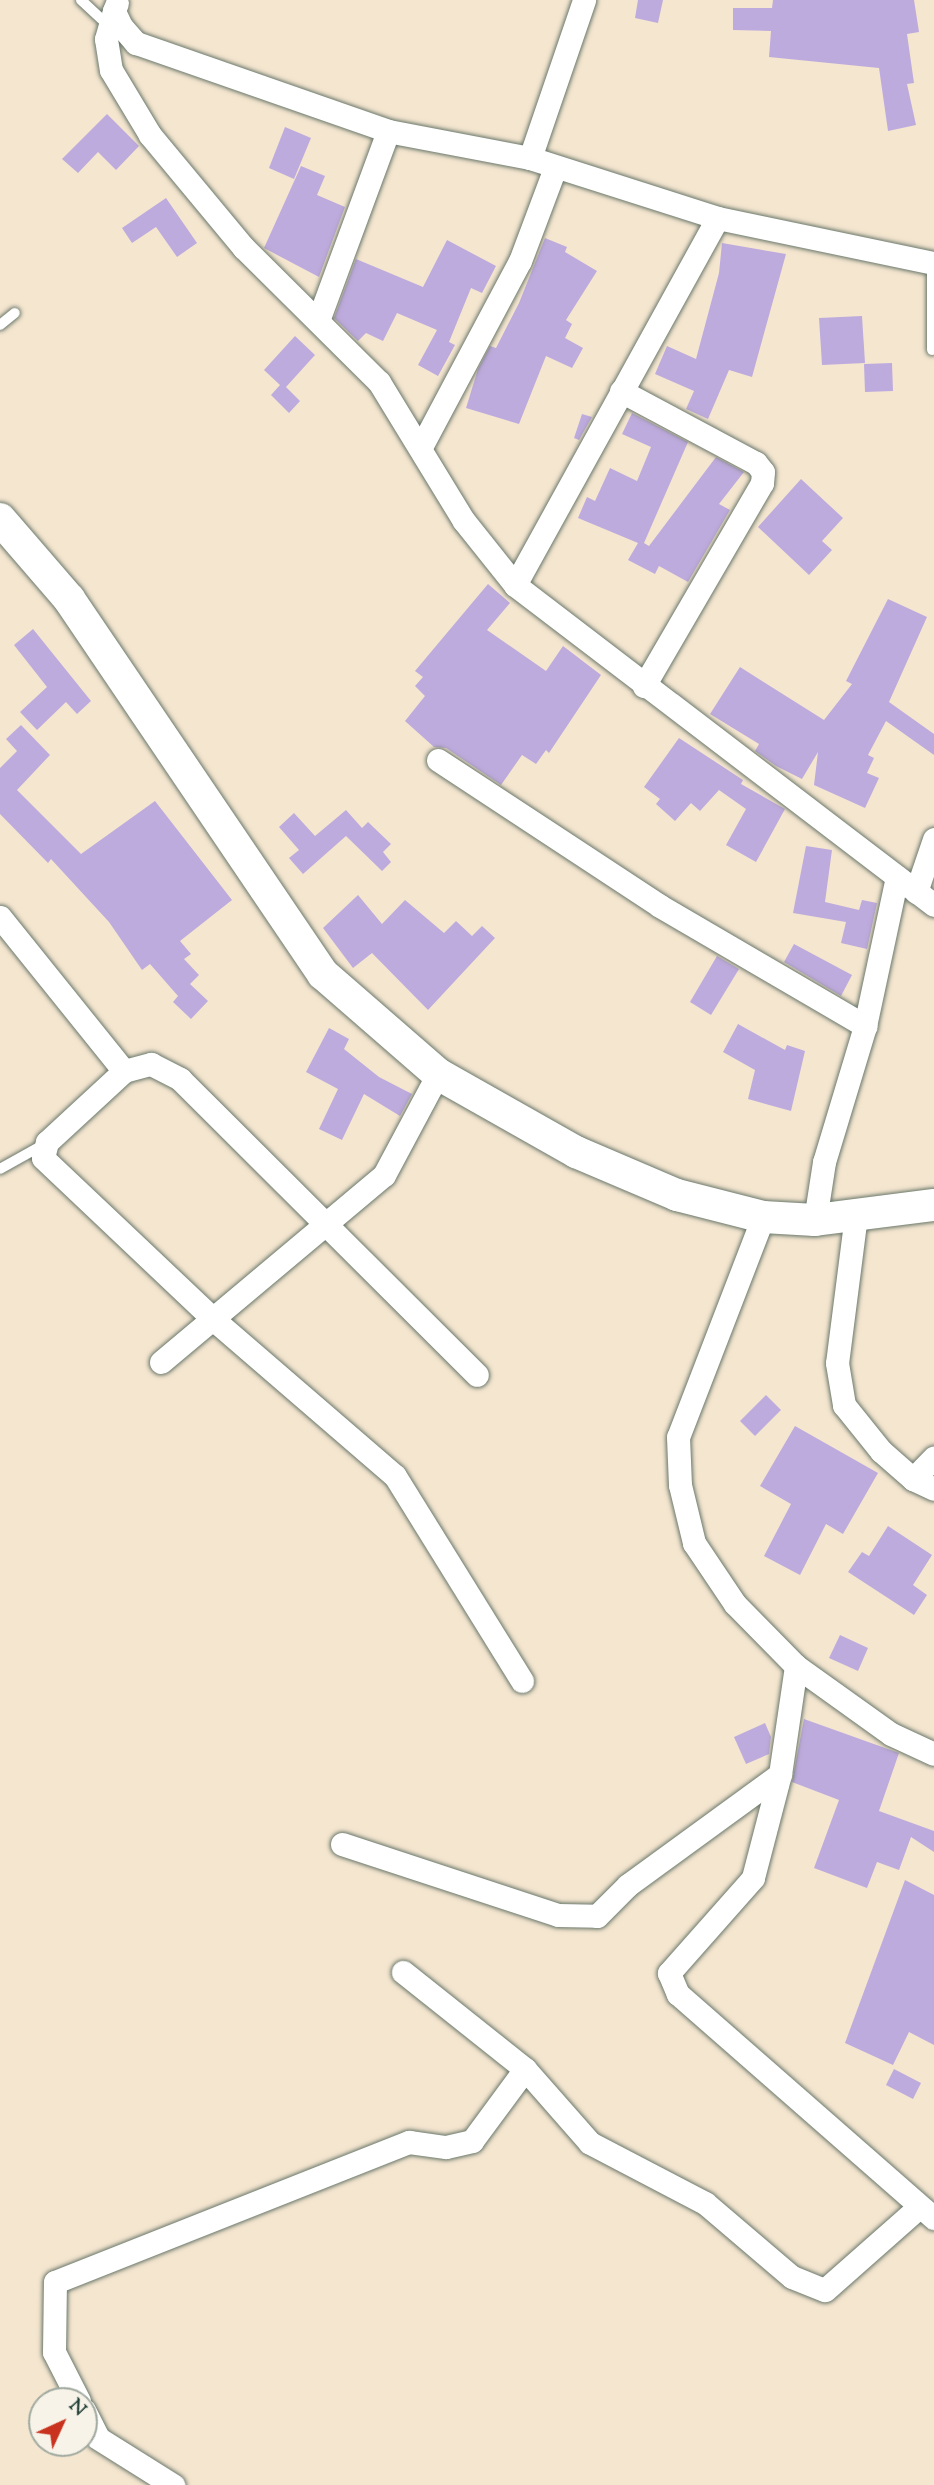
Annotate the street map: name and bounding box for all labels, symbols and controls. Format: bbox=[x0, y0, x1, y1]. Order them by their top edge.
north arrow bbox=[28, 2387, 98, 2457]
text: N bbox=[62, 2393, 92, 2423]

